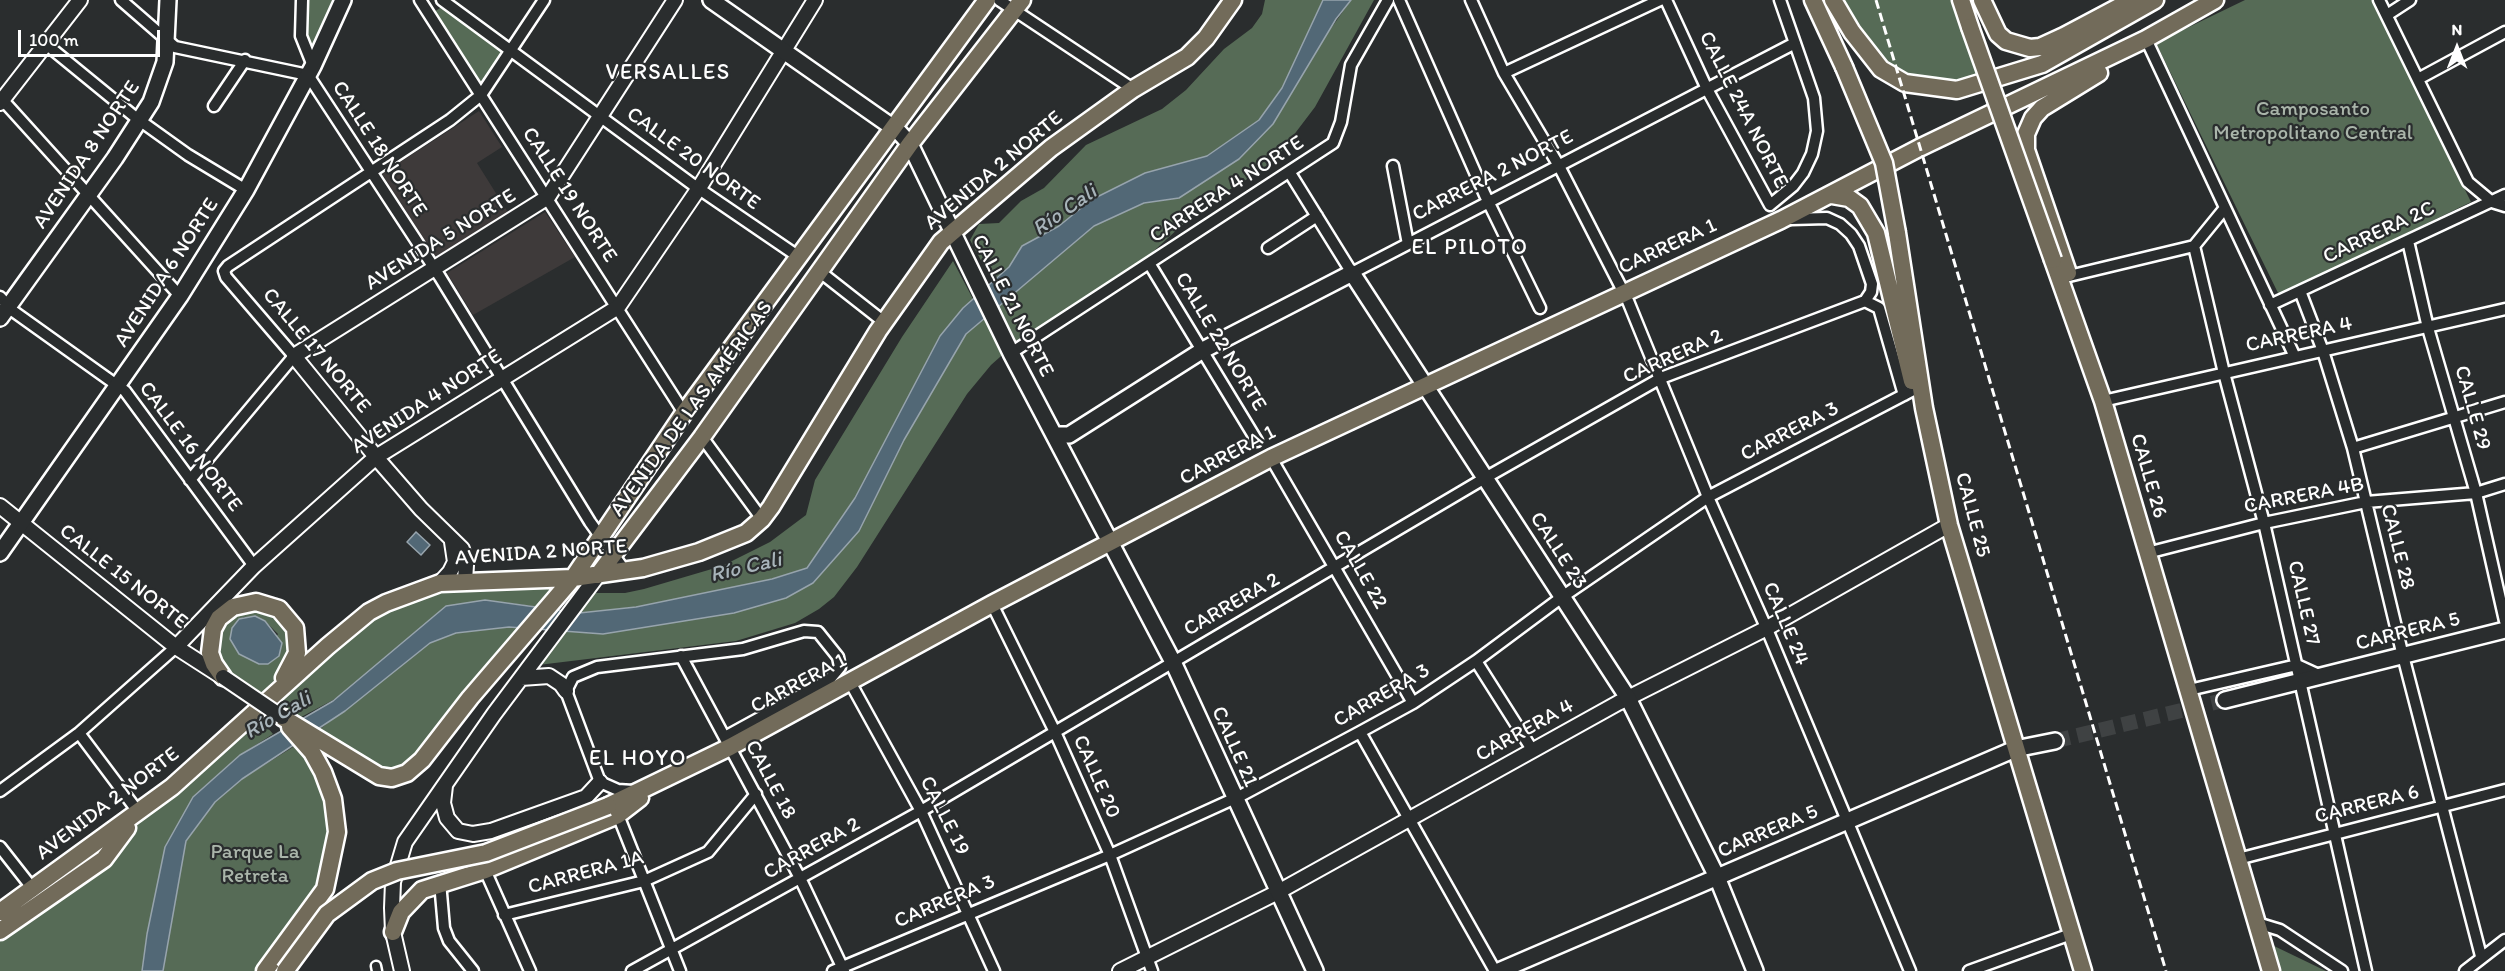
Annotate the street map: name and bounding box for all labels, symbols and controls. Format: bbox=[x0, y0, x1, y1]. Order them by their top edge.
scale bar bbox=[21, 18, 164, 56]
north arrow bbox=[2427, 18, 2487, 78]
text: N bbox=[2452, 20, 2462, 39]
street label: CALLE 24A NORTE bbox=[1693, 27, 1793, 193]
text: 100 m bbox=[29, 29, 79, 51]
district label: VERSALLES bbox=[605, 60, 731, 86]
street label: AVENIDA 8 NORTE bbox=[28, 76, 146, 234]
street label: CALLE 18 NORTE bbox=[326, 76, 432, 222]
park label: Camposanto Metropolitano Central bbox=[2213, 97, 2413, 147]
street label: CALLE 20 NORTE bbox=[621, 102, 765, 216]
street label: AVENIDA 2 NORTE bbox=[920, 106, 1068, 236]
street label: CALLE 19 NORTE bbox=[516, 123, 622, 267]
street label: CARRERA 2 NORTE bbox=[1408, 125, 1578, 227]
street label: CARRERA 4 NORTE bbox=[1145, 131, 1309, 249]
water label: Río Cali bbox=[1028, 179, 1102, 243]
street label: AVENIDA 5 NORTE bbox=[361, 184, 521, 296]
street label: AVENIDA 6 NORTE bbox=[109, 194, 225, 352]
street label: CARRERA 2C bbox=[2319, 196, 2439, 270]
street label: CARRERA 1 bbox=[1615, 213, 1721, 281]
street label: CALLE 21 NORTE bbox=[965, 231, 1059, 381]
district label: EL PILOTO bbox=[1411, 235, 1529, 261]
street label: CALLE 22 NORTE bbox=[1169, 268, 1271, 416]
street label: CALLE 17 NORTE bbox=[256, 283, 376, 419]
street label: AVENIDA DE LAS AMÉRICAS bbox=[605, 296, 779, 522]
street label: CARRERA 4 bbox=[2243, 311, 2355, 359]
street label: CARRERA 2 bbox=[1619, 324, 1727, 390]
street label: AVENIDA 4 NORTE bbox=[347, 344, 507, 460]
street label: CALLE 29 bbox=[2448, 363, 2496, 453]
street label: CALLE 16 NORTE bbox=[133, 377, 247, 517]
street label: CARRERA 3 bbox=[1737, 396, 1843, 468]
street label: CARRERA 1 bbox=[1176, 420, 1280, 492]
street label: CALLE 26 bbox=[2124, 431, 2172, 521]
street label: CALLE 25 bbox=[1949, 470, 1995, 560]
street label: CARRERA 4B bbox=[2242, 472, 2366, 520]
street label: CALLE 28 bbox=[2374, 502, 2420, 592]
street label: CALLE 23 bbox=[1524, 508, 1592, 594]
street label: CALLE 15 NORTE bbox=[54, 519, 192, 635]
street label: CALLE 22 bbox=[1327, 526, 1393, 614]
street label: AVENIDA 2 NORTE bbox=[454, 534, 628, 572]
water label: Río Cali bbox=[708, 547, 784, 589]
street label: CALLE 27 bbox=[2281, 558, 2325, 648]
street label: CARRERA 2 bbox=[1180, 567, 1284, 643]
street label: CALLE 24 bbox=[1756, 578, 1814, 670]
street label: CARRERA 5 bbox=[2353, 607, 2463, 657]
street label: CARRERA 1 bbox=[747, 648, 851, 720]
street label: CARRERA 3 bbox=[1329, 658, 1435, 734]
water label: Río Cali bbox=[240, 686, 316, 746]
street label: CARRERA 4 bbox=[1472, 694, 1578, 768]
street label: CALLE 21 bbox=[1205, 703, 1263, 791]
street label: CALLE 20 bbox=[1066, 731, 1126, 823]
street label: CALLE 18 bbox=[739, 736, 801, 824]
street label: AVENIDA 2 NORTE bbox=[31, 742, 185, 866]
district label: EL HOYO bbox=[589, 746, 687, 772]
street label: CALLE 19 bbox=[913, 772, 975, 860]
street label: CARRERA 6 bbox=[2312, 780, 2422, 830]
street label: CARRERA 5 bbox=[1714, 800, 1822, 864]
street label: CARRERA 2 bbox=[759, 812, 865, 886]
park label: Parque La Retreta bbox=[210, 840, 300, 890]
street label: CARRERA 1A bbox=[525, 845, 647, 901]
street label: CARRERA 3 bbox=[891, 870, 999, 934]

